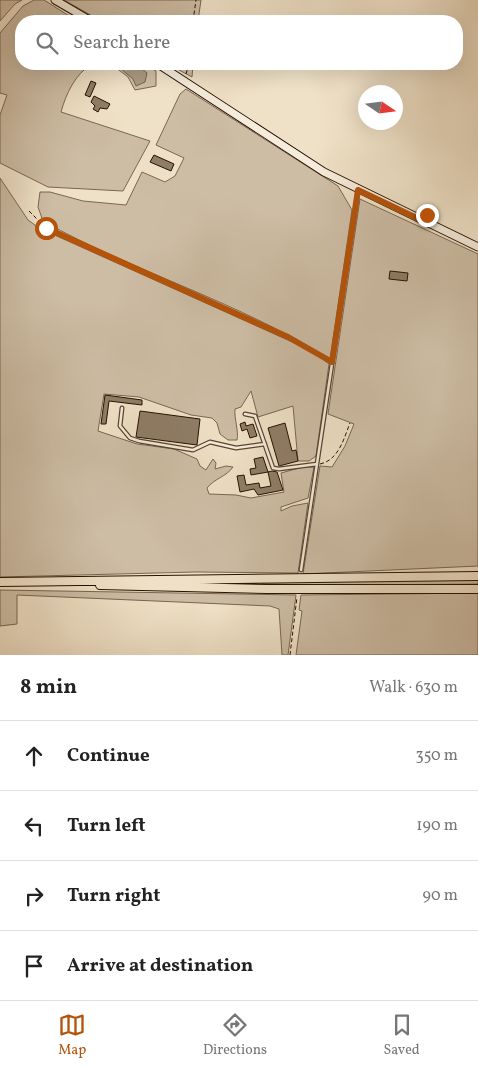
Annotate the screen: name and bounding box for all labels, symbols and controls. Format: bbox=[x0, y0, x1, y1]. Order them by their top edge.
search box bbox=[15, 15, 463, 70]
icon: search bbox=[33, 29, 61, 57]
text: Search here bbox=[73, 30, 170, 56]
north arrow bbox=[358, 85, 403, 130]
route end bbox=[416, 204, 439, 227]
route start bbox=[35, 217, 58, 240]
text: 8 min bbox=[20, 673, 77, 702]
text: Walk · 630 m bbox=[369, 677, 458, 699]
icon: ahead bbox=[20, 742, 48, 770]
text: Continue bbox=[67, 743, 150, 769]
text: 350 m bbox=[415, 745, 458, 767]
icon: left bbox=[20, 812, 48, 840]
text: Turn left bbox=[67, 813, 146, 839]
text: 190 m bbox=[416, 815, 458, 837]
icon: right bbox=[20, 882, 48, 910]
text: Turn right bbox=[67, 883, 160, 909]
text: 90 m bbox=[422, 885, 458, 907]
icon: arrive bbox=[20, 952, 48, 980]
text: Arrive at destination bbox=[67, 953, 253, 979]
tab: Map bbox=[58, 1011, 86, 1060]
tab: Directions bbox=[203, 1011, 267, 1060]
tab: Saved bbox=[384, 1011, 420, 1060]

